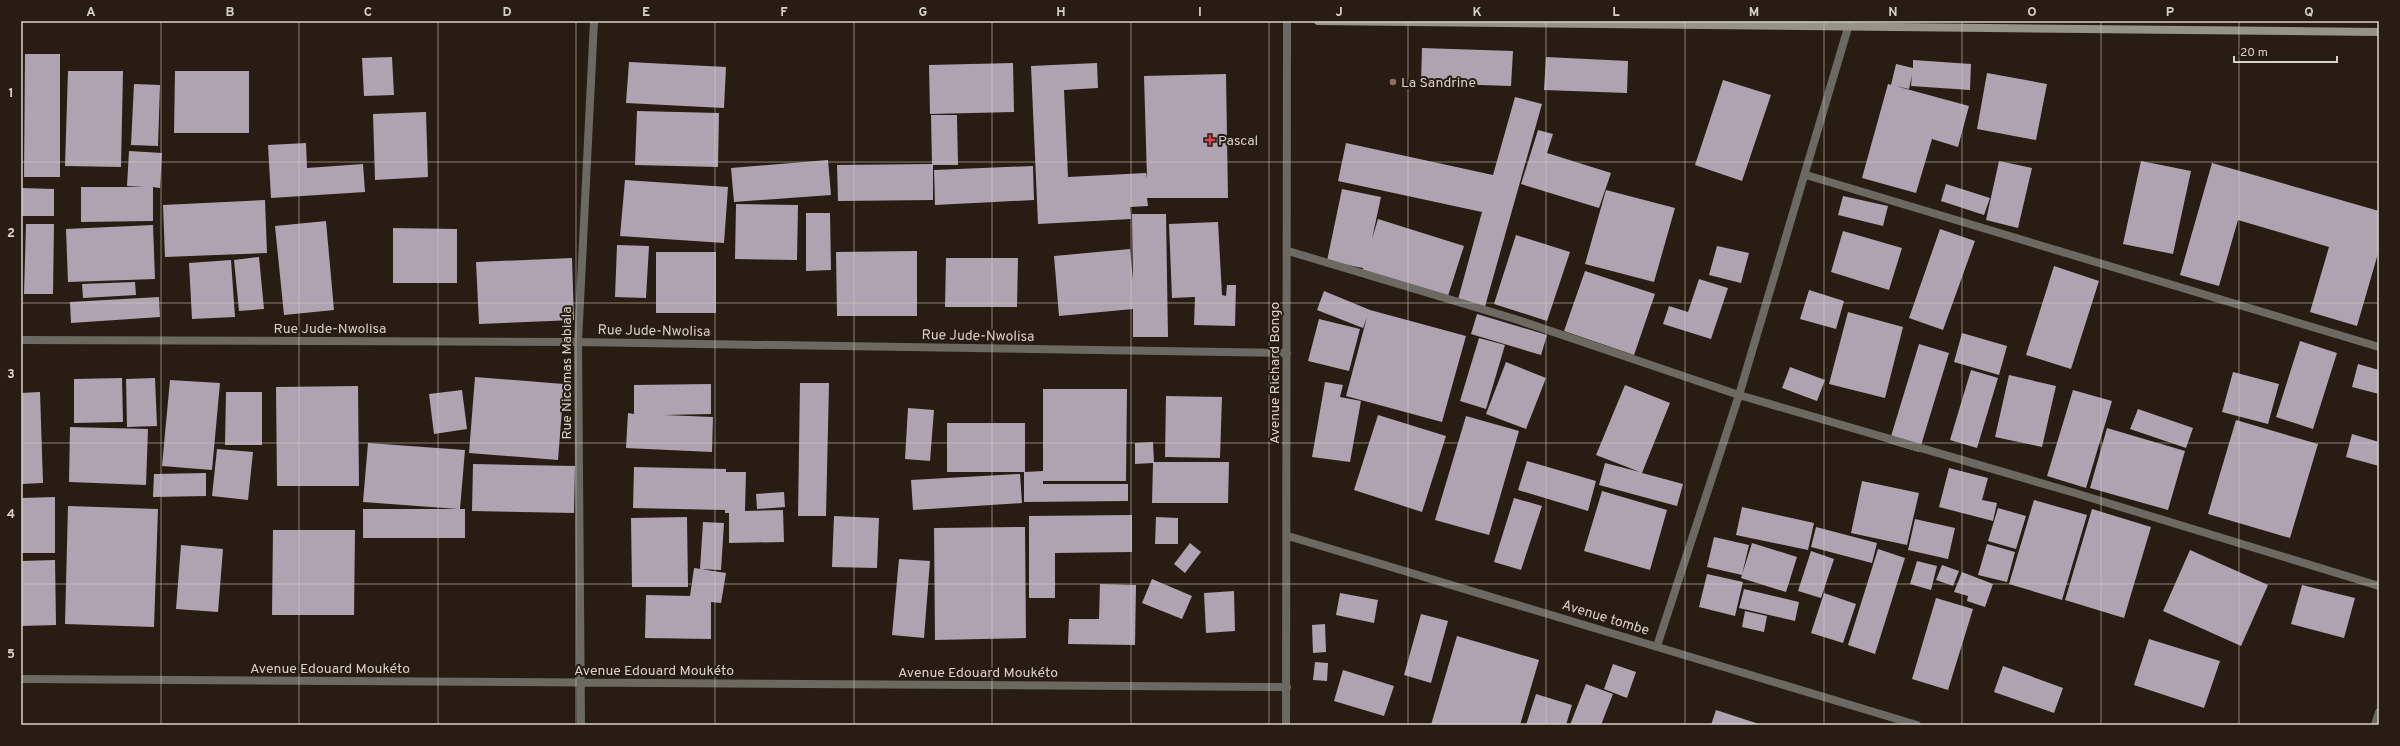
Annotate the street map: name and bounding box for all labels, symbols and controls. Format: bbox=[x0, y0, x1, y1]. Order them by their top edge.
text: A bbox=[86, 5, 96, 21]
text: B bbox=[226, 5, 235, 21]
text: C bbox=[364, 5, 372, 21]
text: D bbox=[502, 5, 512, 21]
text: E bbox=[642, 5, 650, 21]
text: F bbox=[780, 5, 788, 21]
text: G bbox=[919, 5, 928, 21]
text: H bbox=[1056, 5, 1066, 21]
text: I bbox=[1198, 5, 1202, 21]
text: J bbox=[1335, 5, 1343, 21]
text: K bbox=[1472, 5, 1482, 21]
text: L bbox=[1612, 5, 1620, 21]
text: M bbox=[1749, 5, 1759, 21]
text: N bbox=[1888, 5, 1898, 21]
text: O bbox=[2027, 5, 2037, 21]
text: P bbox=[2166, 5, 2175, 21]
text: Q bbox=[2304, 5, 2314, 21]
scale bar bbox=[2234, 38, 2337, 64]
text: 20 m bbox=[2240, 45, 2268, 61]
place label: La Sandrine bbox=[1401, 75, 1476, 92]
marker: La Sandrine bbox=[1388, 77, 1398, 87]
text: 1 bbox=[8, 86, 14, 102]
place label: Pascal bbox=[1218, 133, 1258, 150]
marker: Pascal bbox=[1205, 135, 1215, 145]
text: 2 bbox=[7, 226, 15, 242]
street label: Avenue Richard Bongo bbox=[1267, 302, 1284, 444]
street label: Rue Nicomas Mabiala bbox=[559, 306, 576, 440]
street label: Rue Jude-Nwolisa bbox=[274, 321, 386, 338]
street label: Rue Jude-Nwolisa bbox=[597, 322, 711, 341]
street label: Rue Jude-Nwolisa bbox=[921, 327, 1035, 346]
text: 3 bbox=[7, 367, 15, 383]
text: 4 bbox=[7, 507, 15, 523]
street label: Avenue tombe bbox=[1560, 597, 1651, 640]
text: 5 bbox=[7, 647, 15, 663]
street label: Avenue Edouard Moukéto bbox=[250, 661, 410, 678]
street label: Avenue Edouard Moukéto bbox=[574, 663, 734, 680]
street label: Avenue Edouard Moukéto bbox=[898, 665, 1058, 682]

